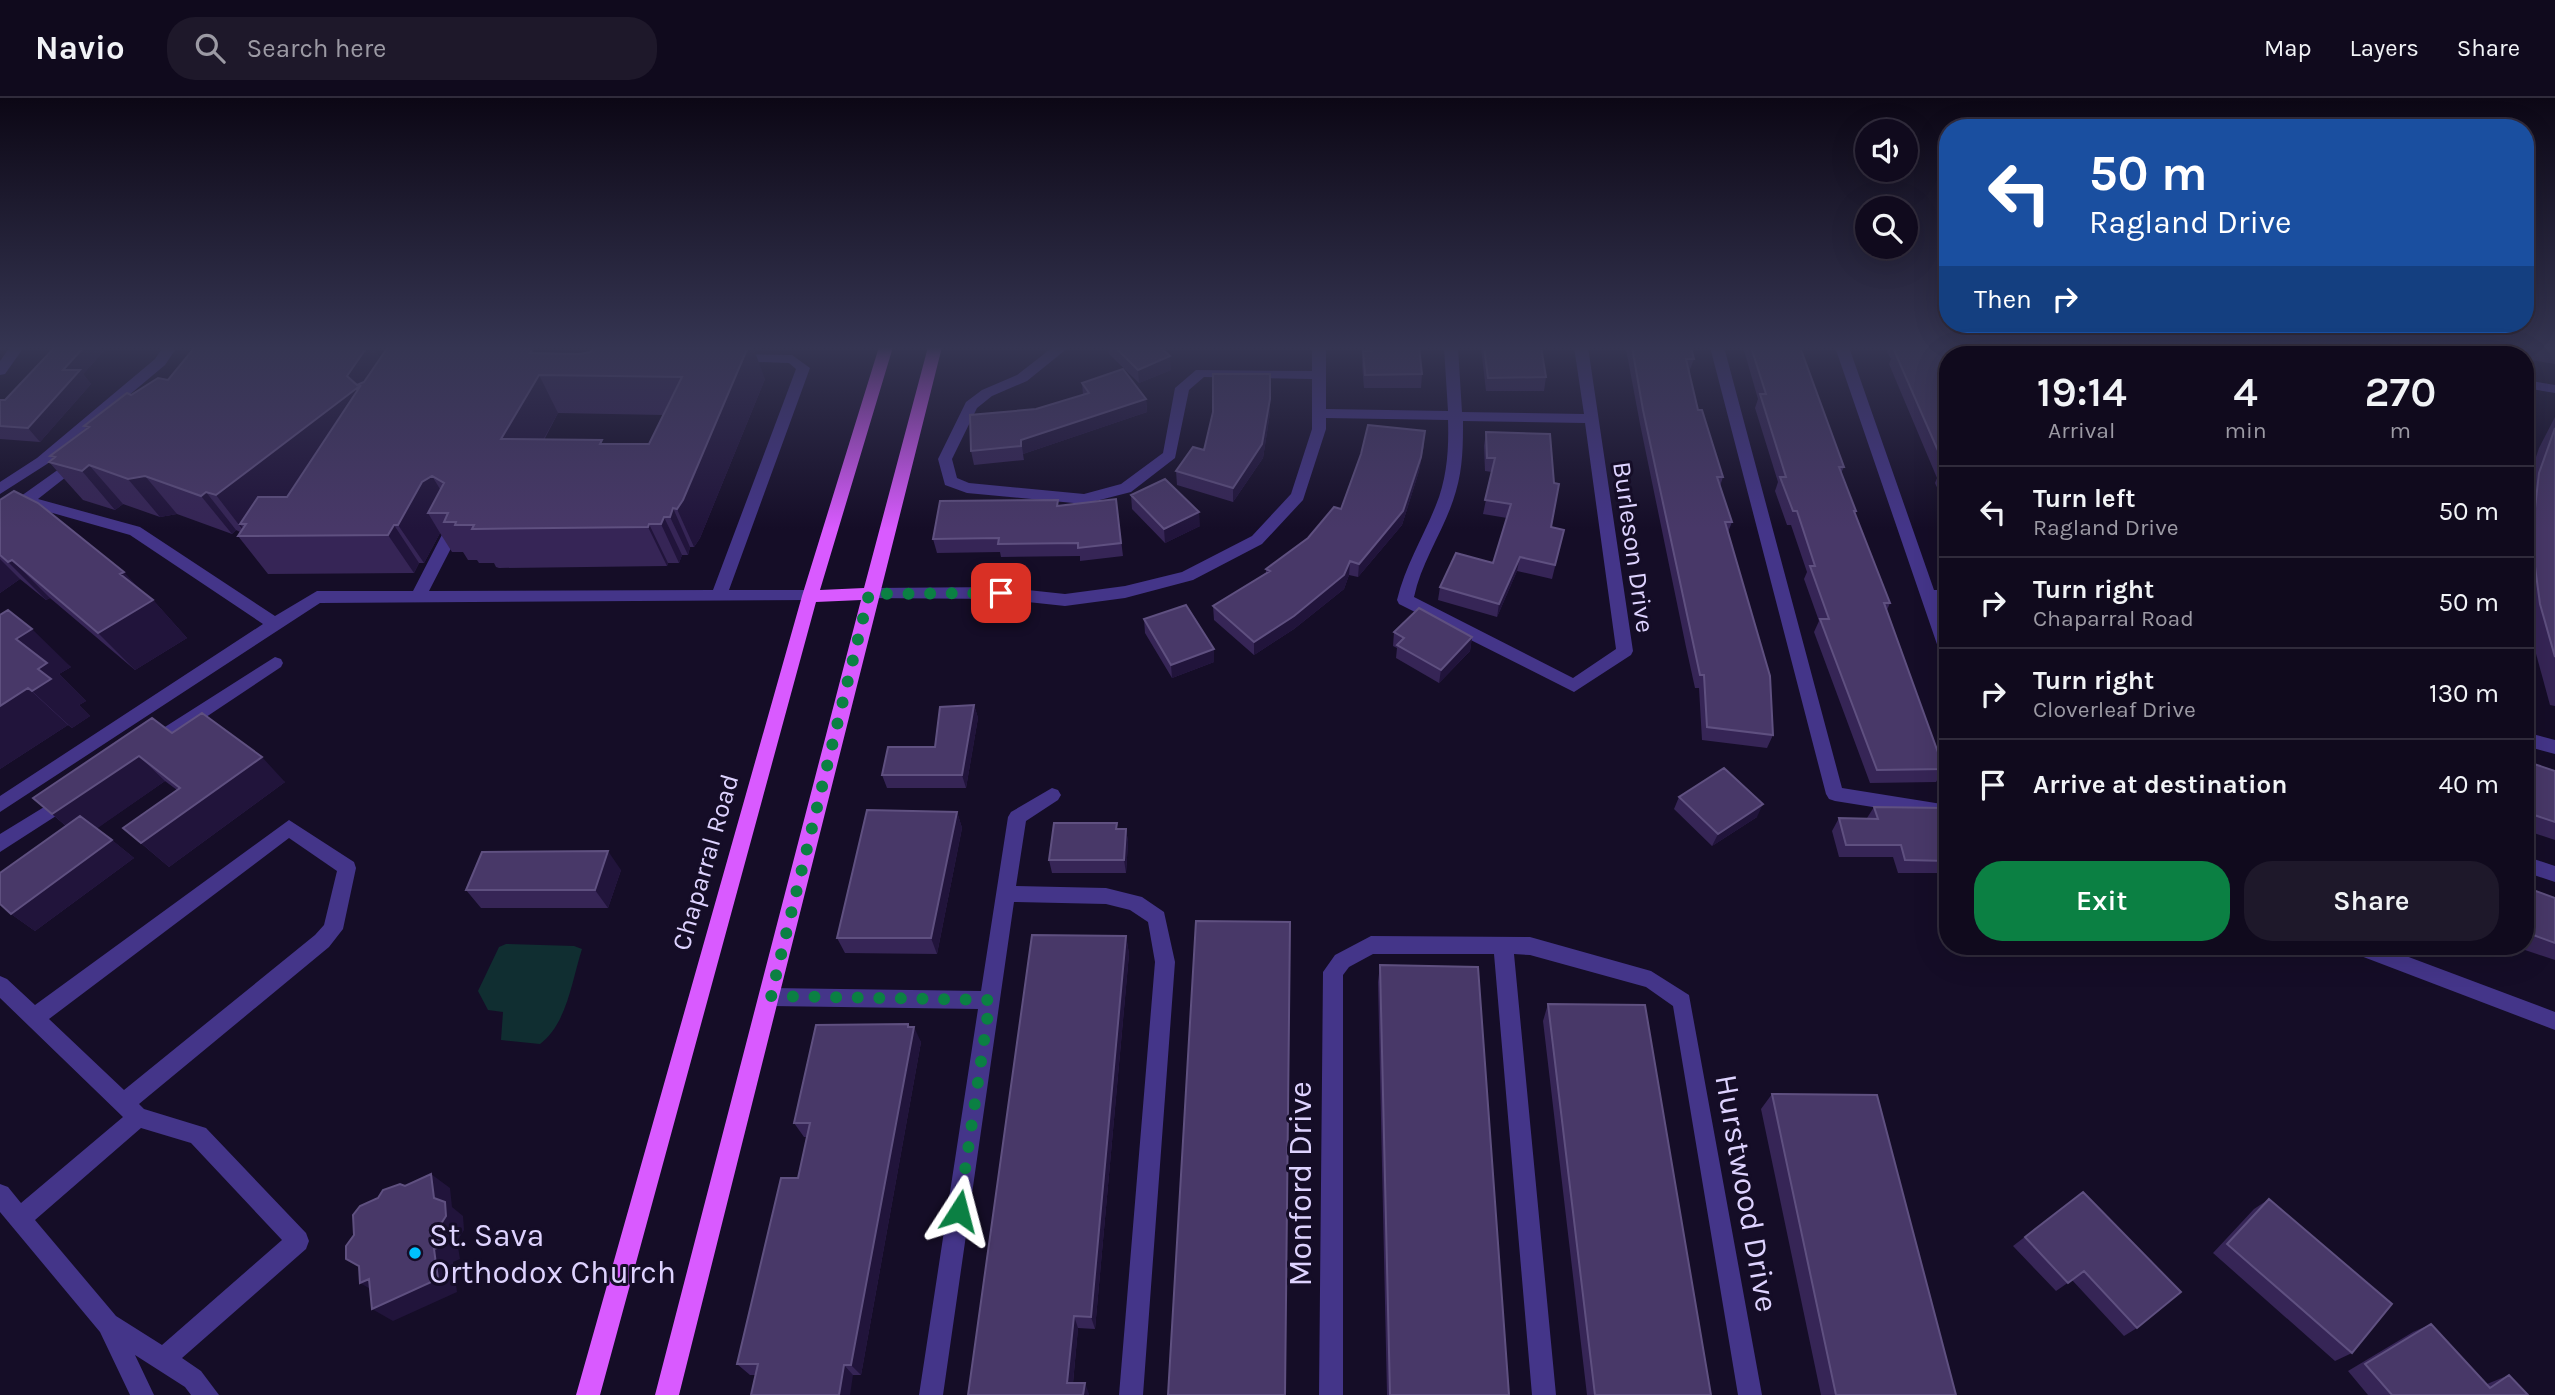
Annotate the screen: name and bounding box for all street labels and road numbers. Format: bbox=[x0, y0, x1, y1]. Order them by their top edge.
street label: Burleson Drive bbox=[1606, 460, 1661, 635]
street label: Chaparral Road bbox=[666, 770, 745, 954]
street label: Hurstwood Drive bbox=[1707, 1071, 1786, 1315]
street label: Monford Drive bbox=[1282, 1081, 1319, 1287]

